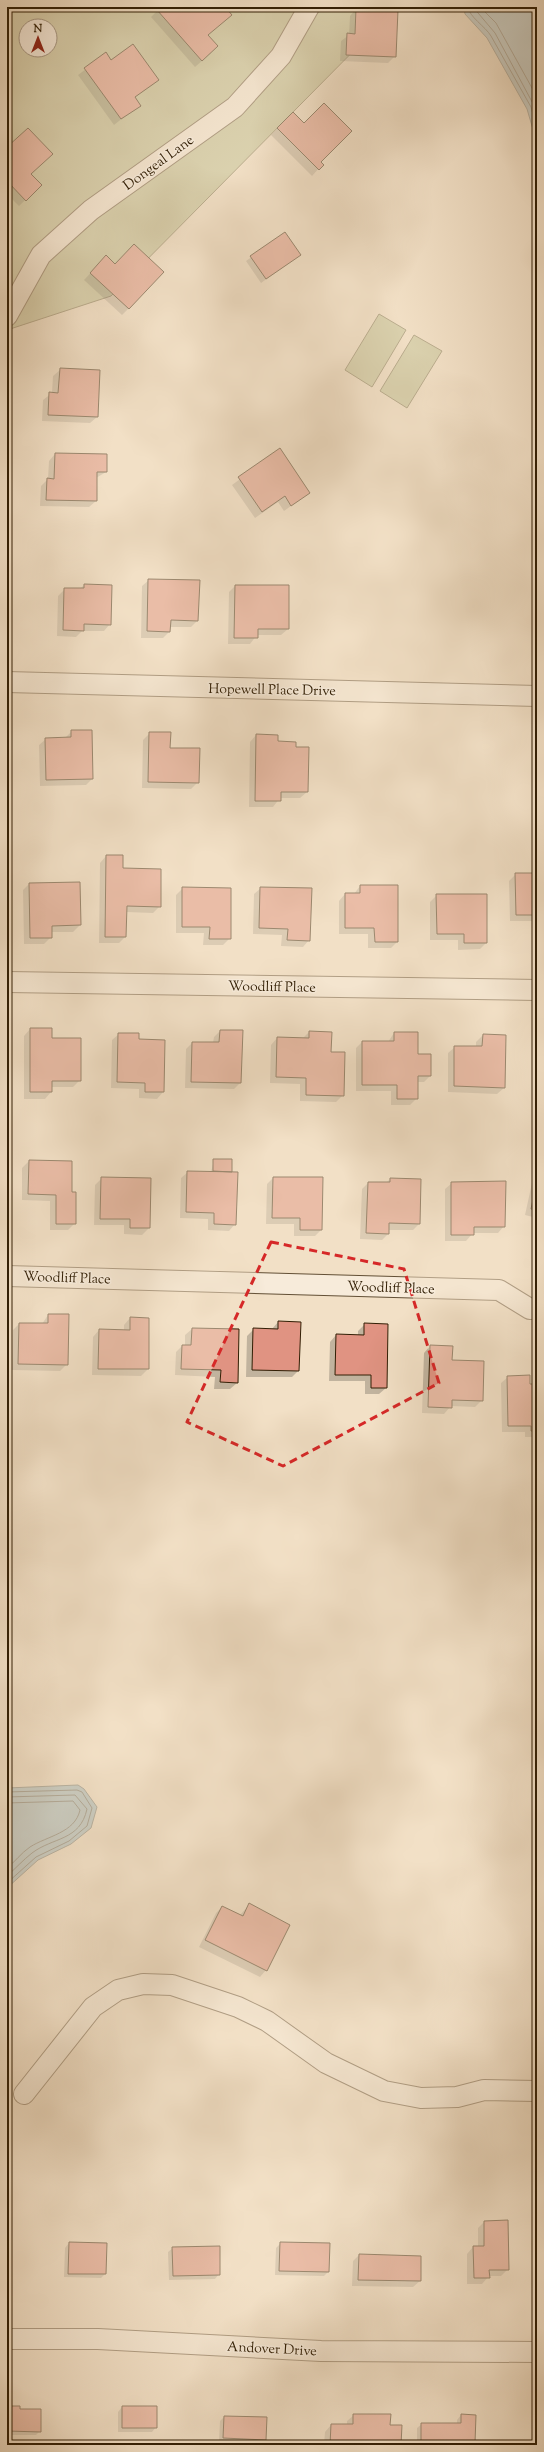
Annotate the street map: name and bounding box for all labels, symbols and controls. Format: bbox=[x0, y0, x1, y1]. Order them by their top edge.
north arrow bbox=[18, 18, 58, 58]
text: N bbox=[33, 21, 43, 37]
street label: Dongeal Lane bbox=[120, 131, 199, 196]
street label: Hopewell Place Drive bbox=[208, 680, 336, 702]
street label: Woodliff Place bbox=[228, 977, 316, 999]
street label: Woodliff Place bbox=[23, 1267, 111, 1291]
street label: Woodliff Place bbox=[347, 1277, 435, 1301]
street label: Andover Drive bbox=[226, 2338, 317, 2362]

